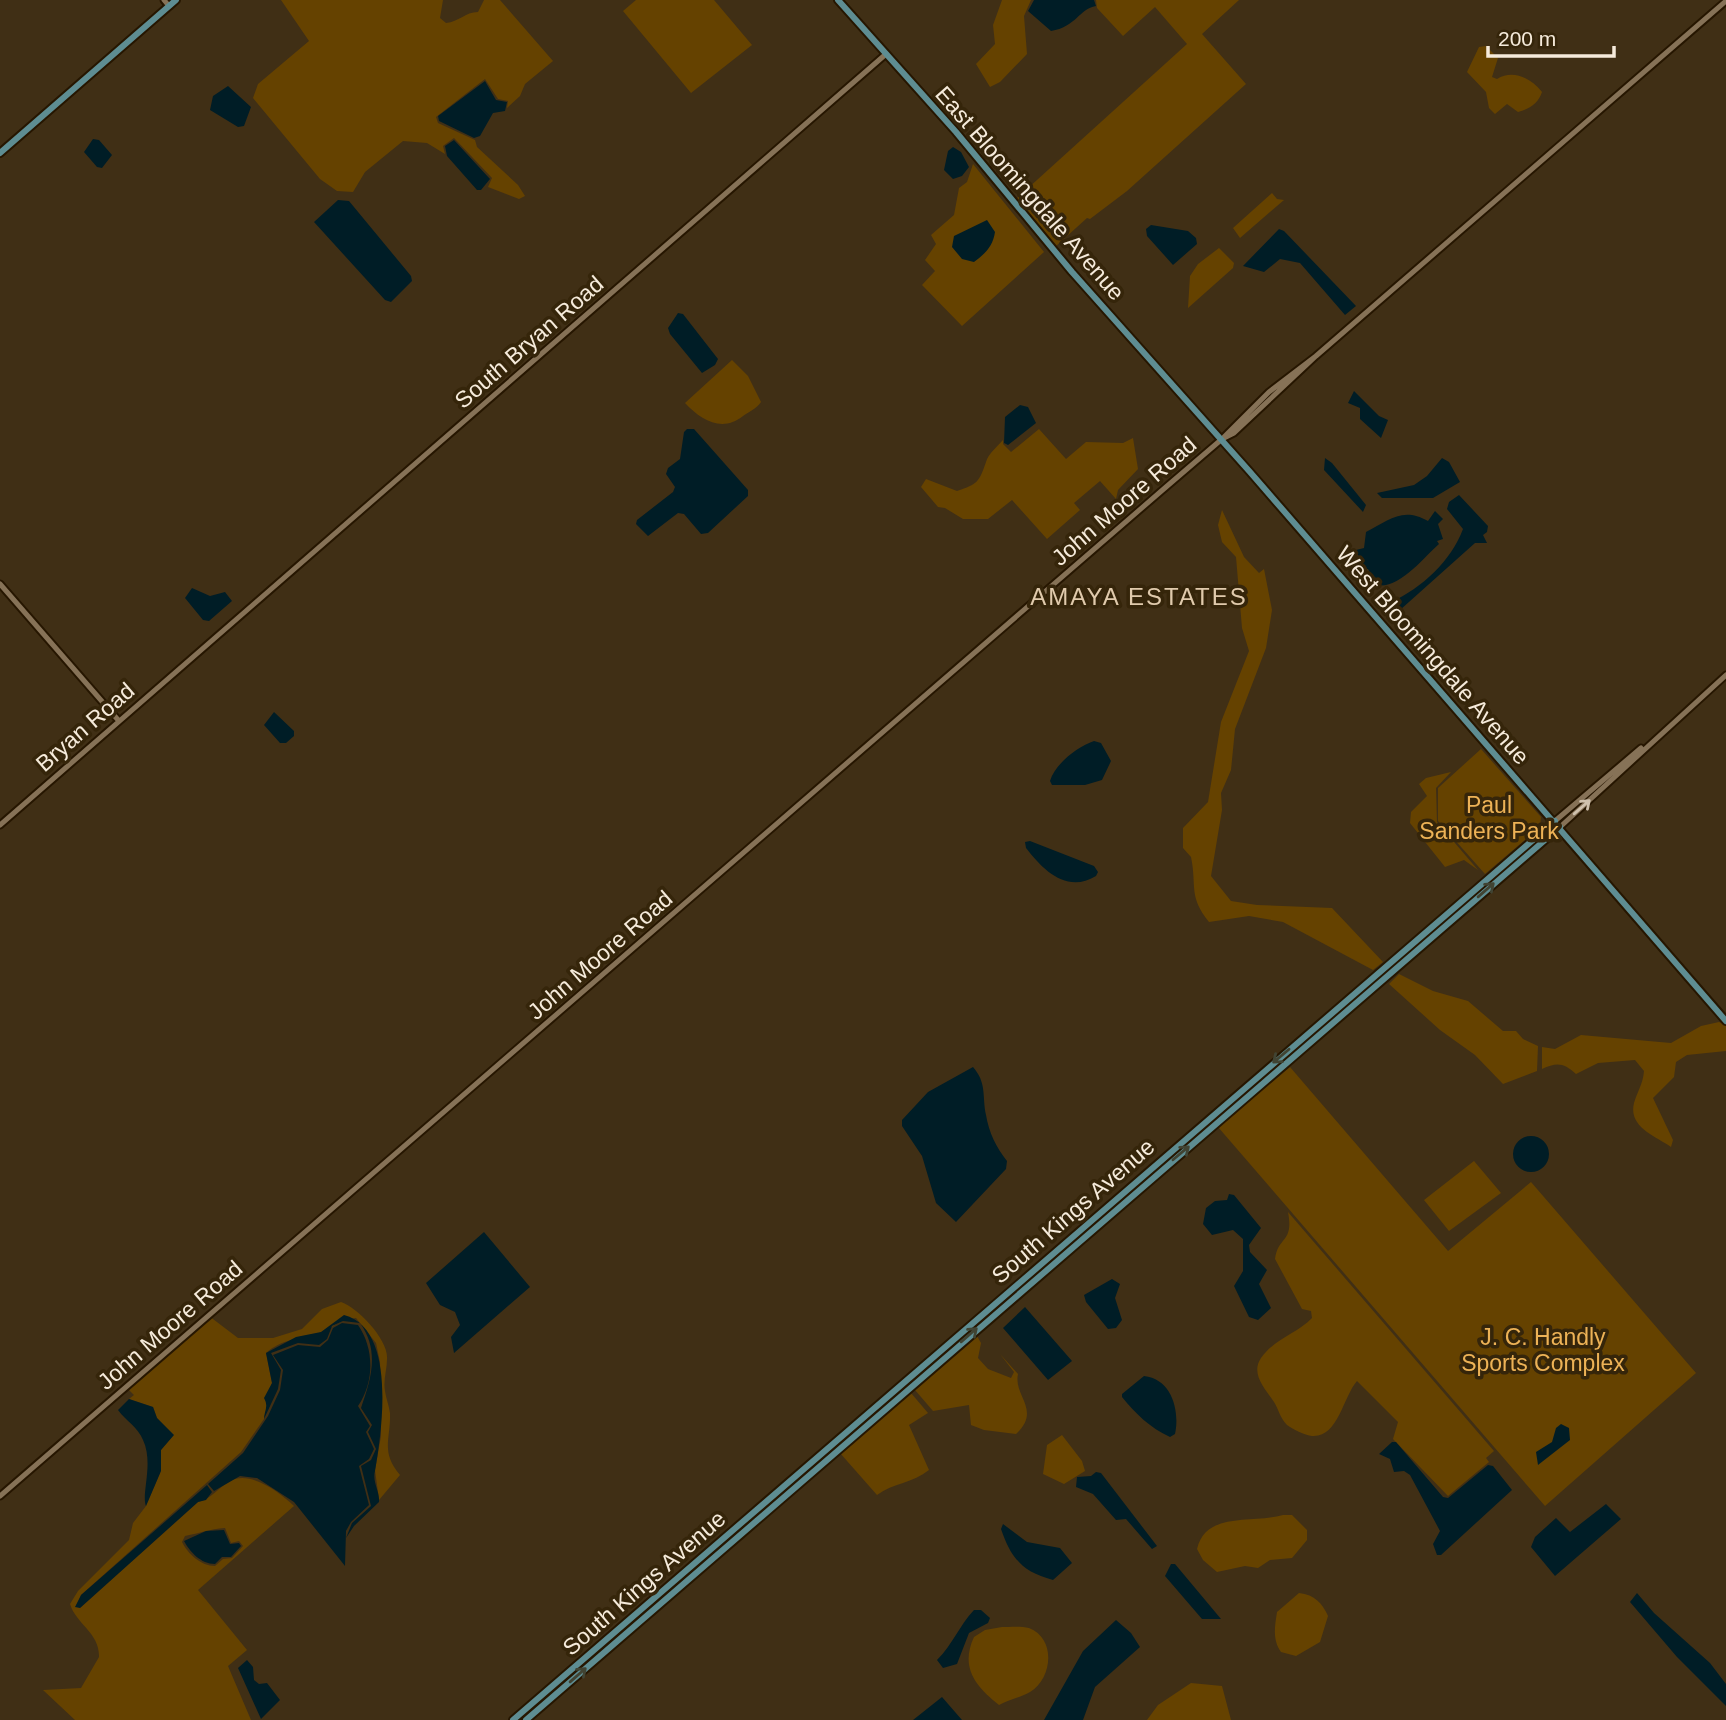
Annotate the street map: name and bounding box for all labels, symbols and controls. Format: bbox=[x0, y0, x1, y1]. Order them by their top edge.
scale bar bbox=[1488, 14, 1614, 58]
text: 200 m bbox=[1498, 27, 1556, 50]
street label: East Bloomingdale Avenue bbox=[930, 81, 1130, 305]
street label: South Bryan Road bbox=[450, 271, 608, 413]
street label: John Moore Road bbox=[1046, 431, 1202, 571]
street label: West Bloomingdale Avenue bbox=[1331, 541, 1535, 769]
district label: AMAYA ESTATES bbox=[1030, 583, 1248, 610]
street label: Bryan Road bbox=[31, 677, 139, 777]
park label: Paul Sanders Park bbox=[1419, 792, 1559, 844]
one-way arrow bbox=[1573, 799, 1591, 815]
one-way arrow bbox=[1477, 882, 1495, 898]
street label: John Moore Road bbox=[522, 885, 678, 1025]
one-way arrow bbox=[1272, 1048, 1290, 1064]
street label: South Kings Avenue bbox=[986, 1133, 1160, 1289]
one-way arrow bbox=[1172, 1145, 1190, 1160]
street label: John Moore Road bbox=[92, 1255, 248, 1395]
park label: J. C. Handly Sports Complex bbox=[1461, 1324, 1625, 1376]
one-way arrow bbox=[959, 1327, 977, 1343]
street label: South Kings Avenue bbox=[557, 1505, 731, 1661]
one-way arrow bbox=[568, 1667, 586, 1683]

